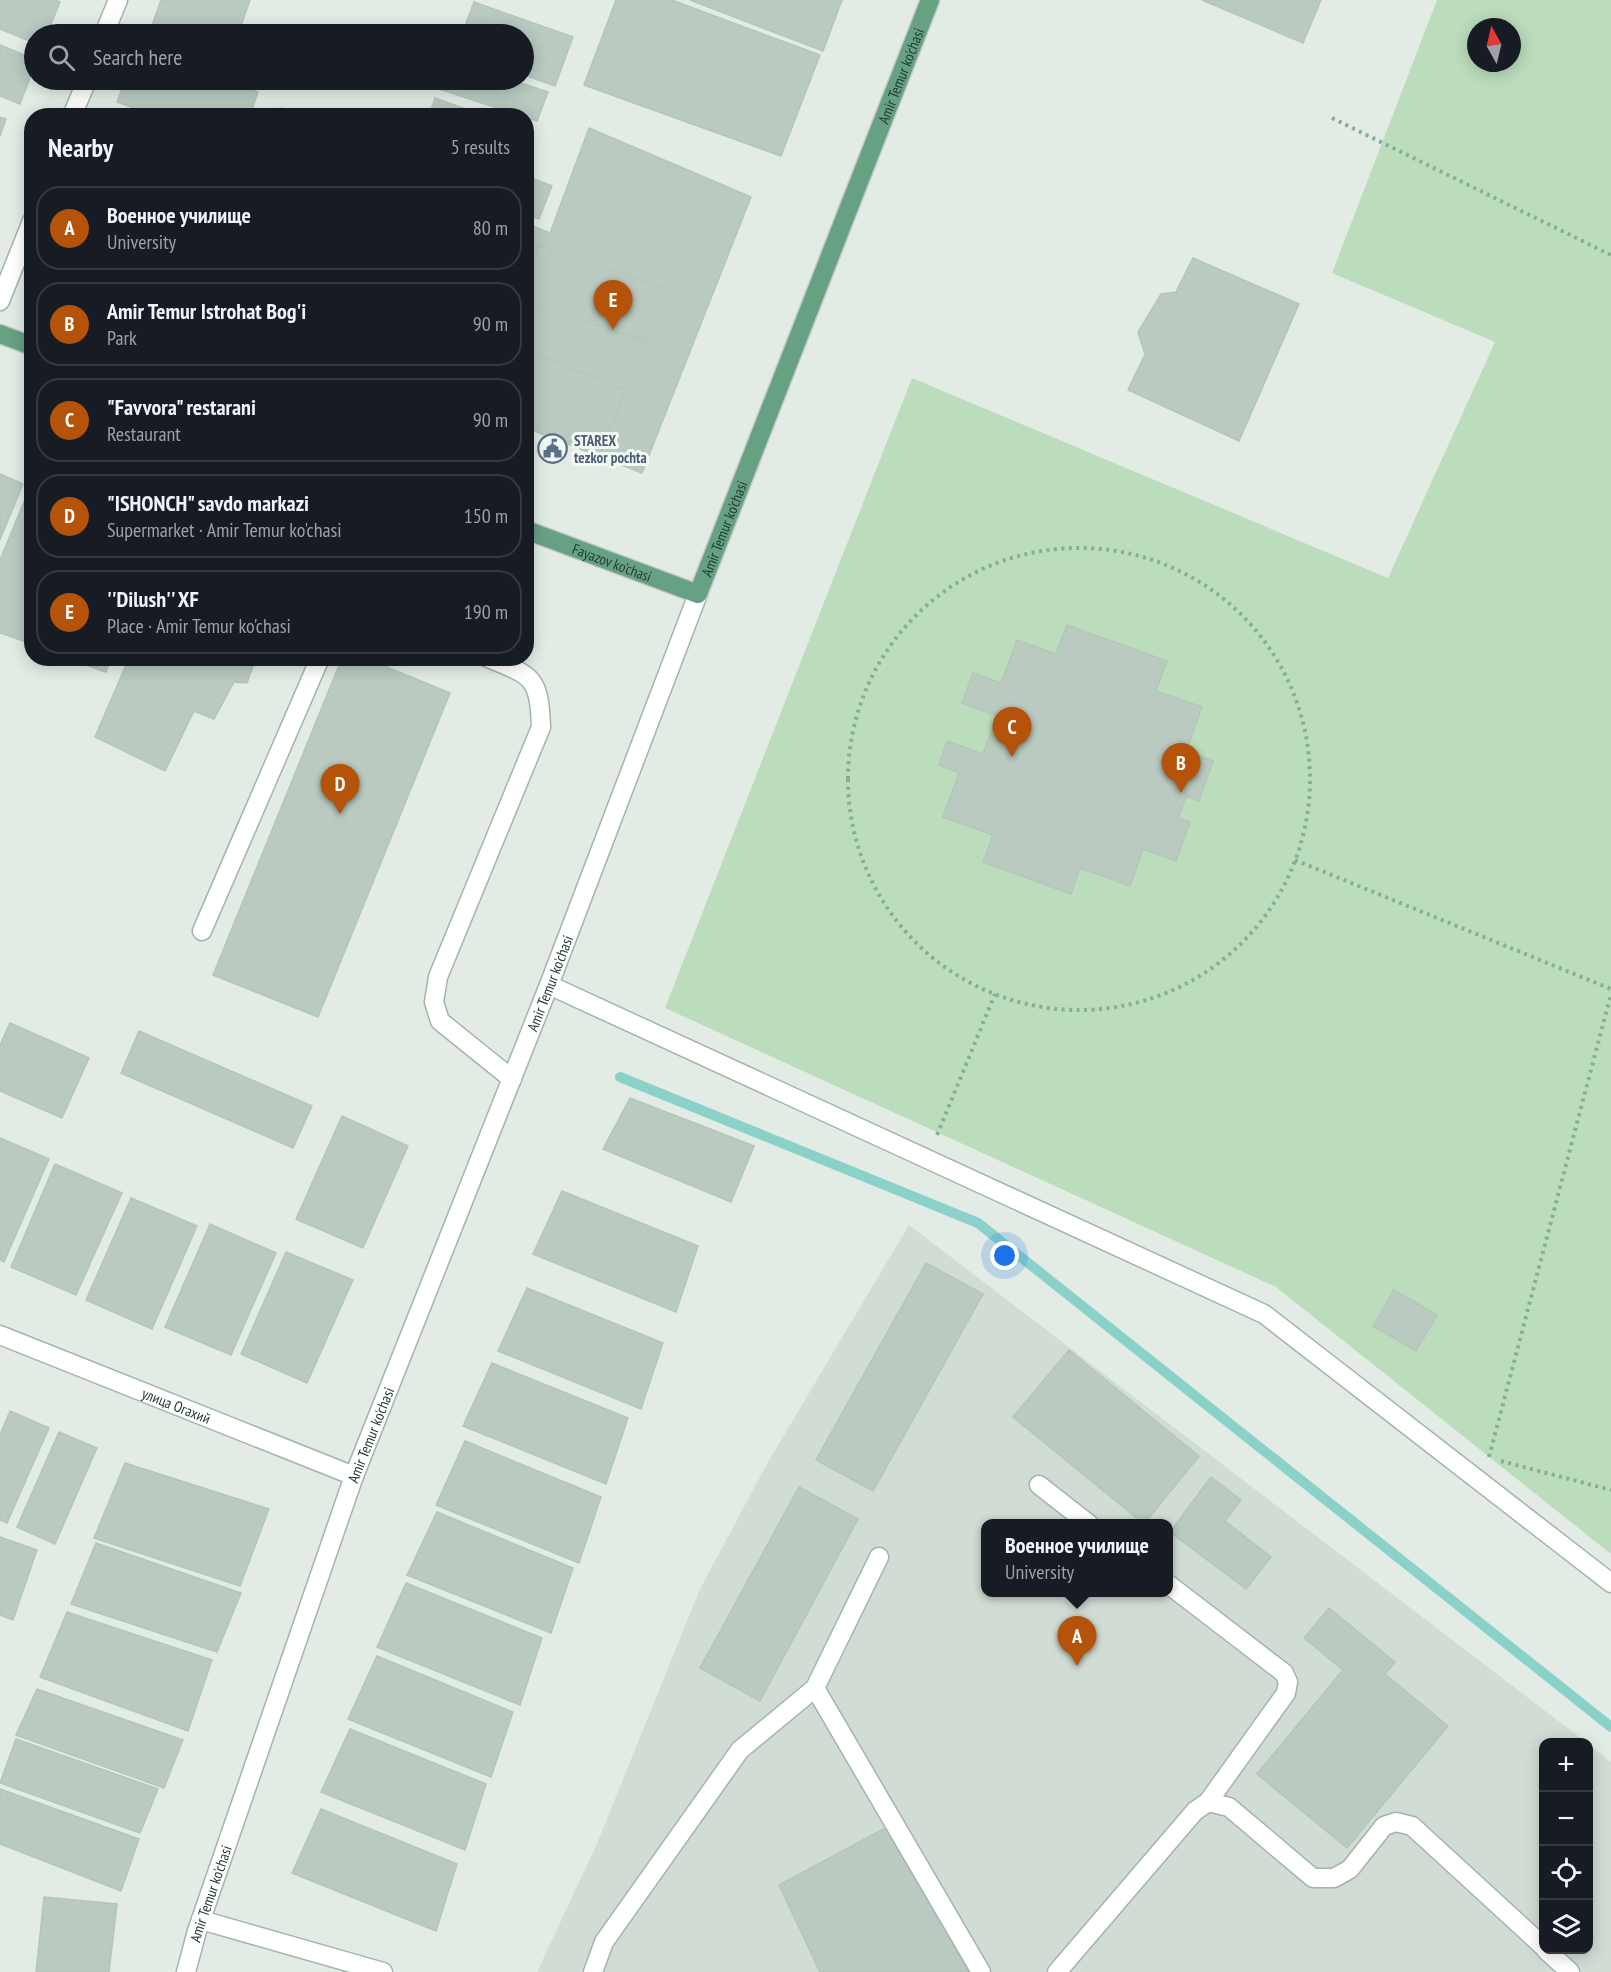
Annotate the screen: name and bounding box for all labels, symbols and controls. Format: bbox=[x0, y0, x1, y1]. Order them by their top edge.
north arrow bbox=[1467, 18, 1521, 72]
search box bbox=[24, 24, 534, 90]
street label: Amir Temur ko'chasi bbox=[873, 25, 928, 126]
icon: search bbox=[45, 41, 78, 74]
text: Search here bbox=[93, 43, 182, 71]
text: Nearby bbox=[48, 131, 113, 164]
text: 5 results bbox=[451, 134, 510, 160]
text: Военное училище bbox=[107, 201, 251, 229]
text: A bbox=[64, 215, 75, 241]
text: 80 m bbox=[473, 215, 508, 241]
text: University bbox=[107, 229, 176, 255]
pin: E bbox=[594, 280, 632, 330]
text: Amir Temur Istrohat Bog'i bbox=[107, 297, 306, 325]
text: B bbox=[65, 311, 74, 337]
text: 90 m bbox=[473, 311, 508, 337]
text: Park bbox=[107, 325, 137, 351]
text: "Favvora" restarani bbox=[107, 393, 256, 421]
text: C bbox=[65, 407, 74, 433]
text: 90 m bbox=[473, 407, 508, 433]
text: Restaurant bbox=[107, 421, 181, 447]
place label: STAREX tezkor pochta bbox=[574, 431, 647, 467]
public building icon: STAREX tezkor pochta bbox=[537, 433, 569, 465]
street label: Amir Temur ko'chasi bbox=[696, 478, 751, 579]
text: "ISHONCH" savdo markazi bbox=[107, 489, 309, 517]
text: D bbox=[64, 503, 75, 529]
text: 150 m bbox=[464, 503, 508, 529]
text: Supermarket · Amir Temur ko'chasi bbox=[107, 517, 342, 543]
street label: Fayazov ko'chasi bbox=[570, 539, 655, 586]
text: ''Dilush'' XF bbox=[107, 585, 199, 613]
text: E bbox=[65, 599, 74, 625]
text: 190 m bbox=[464, 599, 508, 625]
text: Place · Amir Temur ko'chasi bbox=[107, 613, 291, 639]
pin: C bbox=[992, 708, 1032, 757]
pin: B bbox=[1162, 744, 1200, 793]
pin: D bbox=[320, 764, 360, 814]
street label: Amir Temur ko'chasi bbox=[522, 932, 577, 1034]
your location bbox=[990, 1241, 1019, 1270]
street label: улица Огахий bbox=[140, 1383, 214, 1427]
street label: Amir Temur ko'chasi bbox=[343, 1384, 398, 1485]
popup bbox=[981, 1519, 1173, 1597]
text: Военное училище bbox=[1005, 1531, 1149, 1559]
text: University bbox=[1005, 1559, 1074, 1585]
pin: A bbox=[1058, 1616, 1096, 1666]
map controls bbox=[1539, 1738, 1593, 1954]
button: + bbox=[1539, 1738, 1593, 1792]
button: − bbox=[1539, 1792, 1593, 1846]
street label: Amir Temur ko'chasi bbox=[185, 1843, 235, 1944]
button: locate bbox=[1539, 1846, 1593, 1900]
button: layers bbox=[1539, 1900, 1593, 1954]

